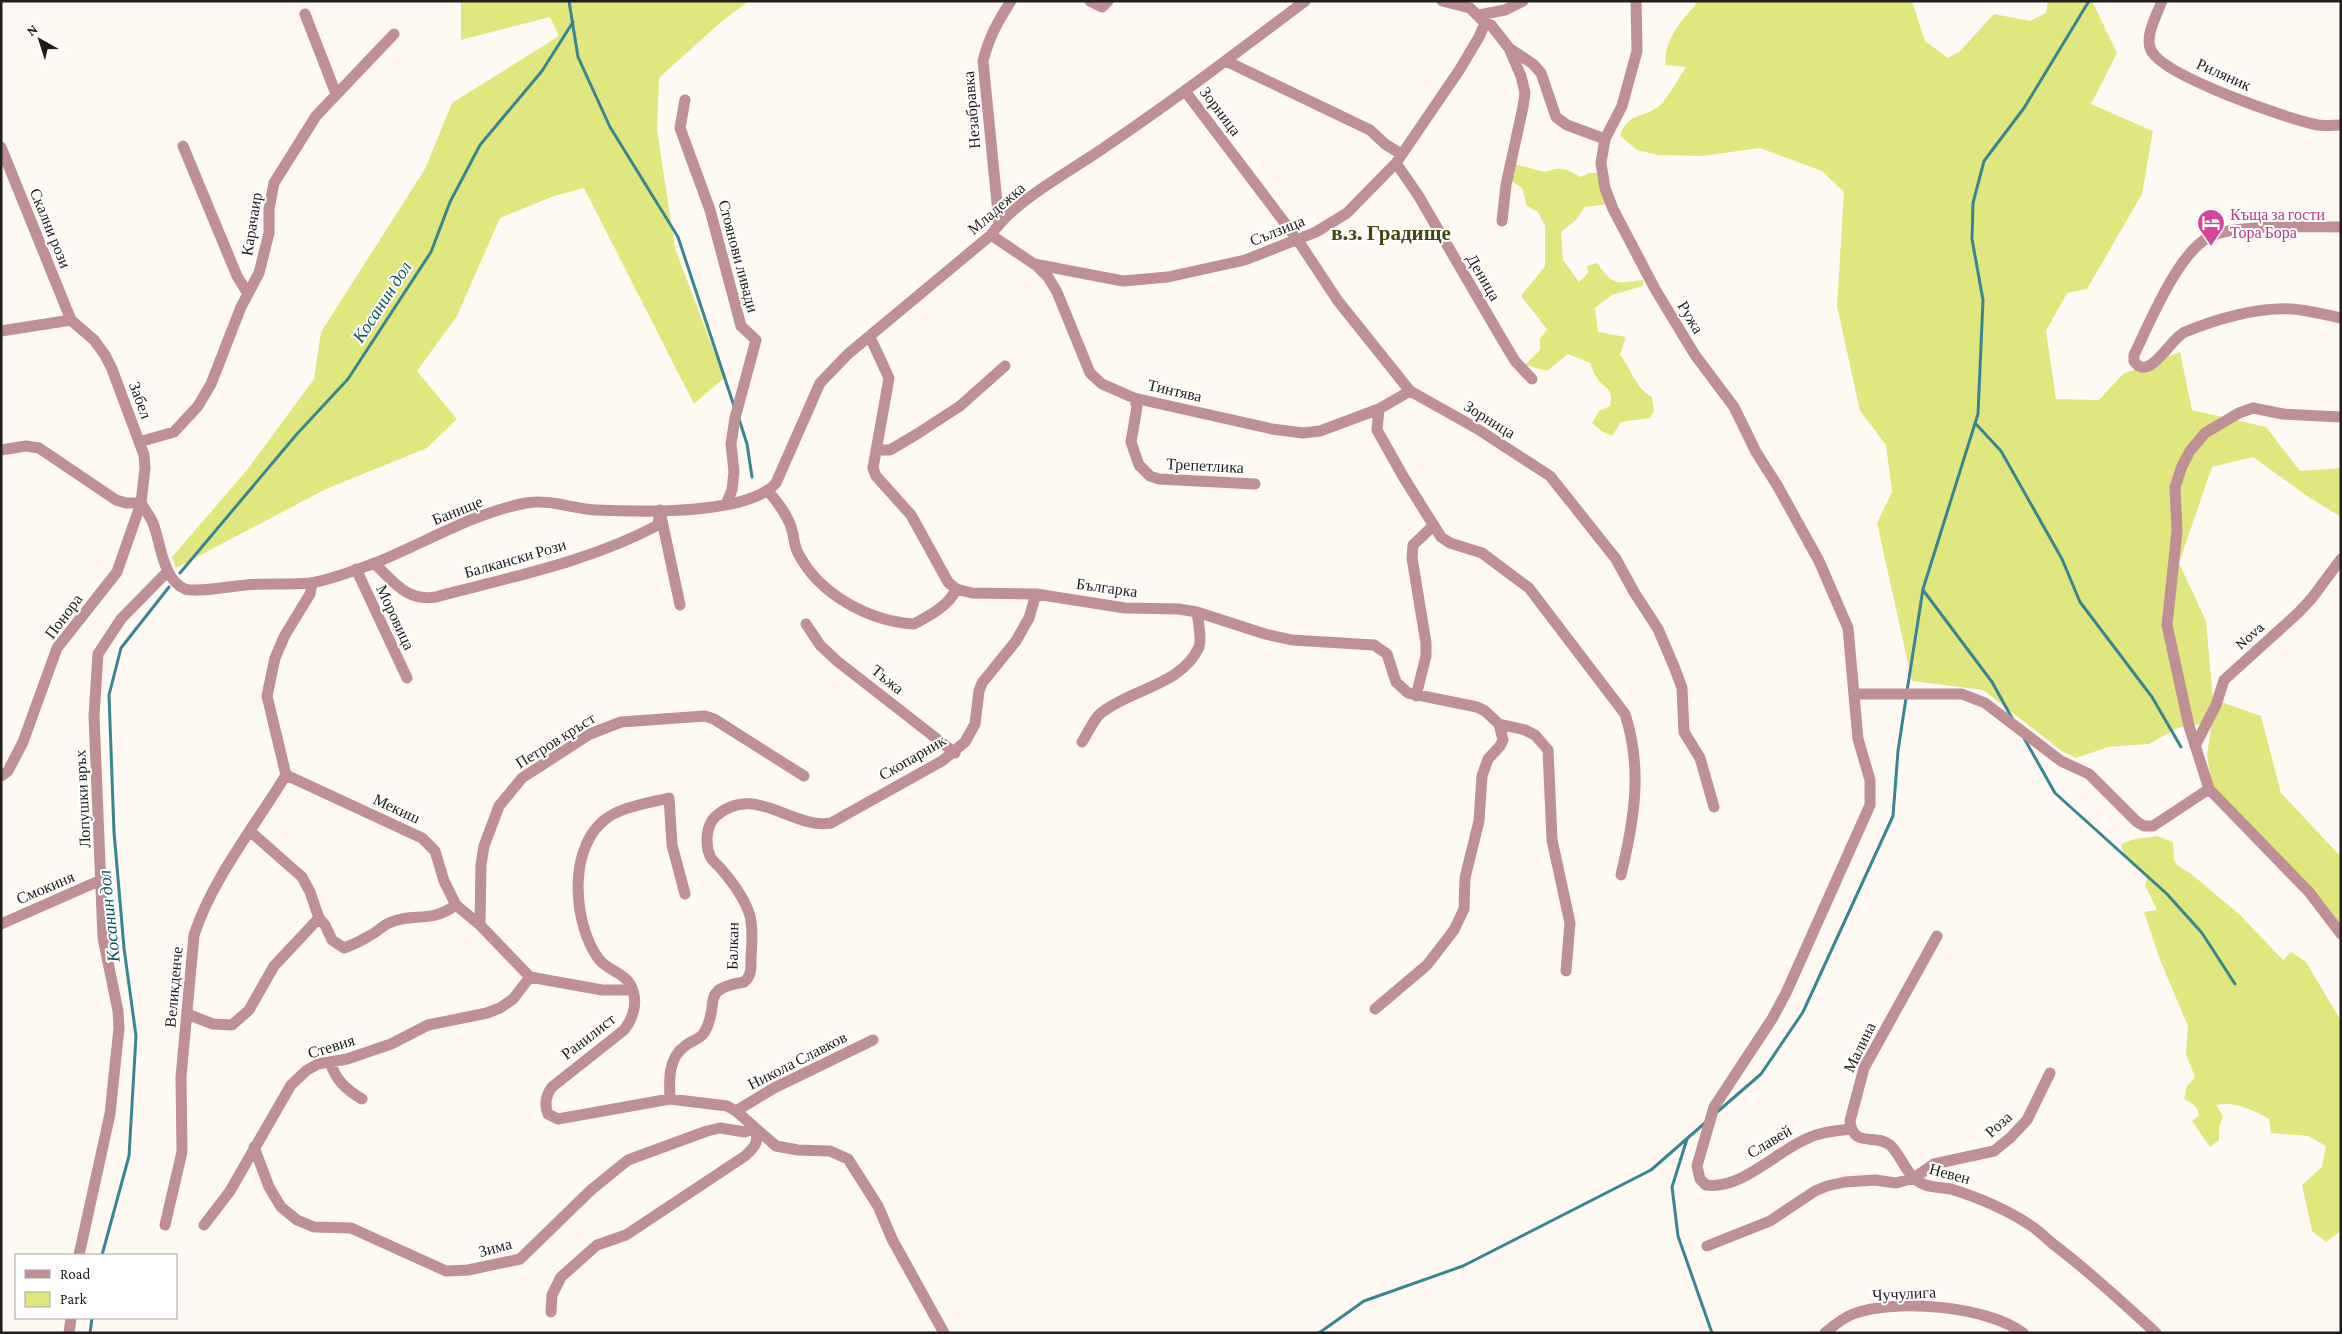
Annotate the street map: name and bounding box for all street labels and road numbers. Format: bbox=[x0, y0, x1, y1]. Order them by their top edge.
street label: Риляник bbox=[2194, 55, 2254, 94]
street label: Незабравка bbox=[960, 70, 984, 149]
street label: Зорница bbox=[1196, 83, 1244, 140]
street label: Младежка bbox=[964, 179, 1029, 239]
street label: Скални рози bbox=[26, 186, 74, 271]
street label: Карачаир bbox=[238, 191, 266, 257]
street label: Стоянови ливади bbox=[714, 198, 762, 315]
street label: Сълзица bbox=[1247, 212, 1307, 250]
street label: Деница bbox=[1463, 251, 1504, 304]
street label: Ружа bbox=[1673, 298, 1707, 337]
street label: Тинтява bbox=[1146, 376, 1204, 405]
street label: Забел bbox=[126, 379, 155, 421]
street label: Зорница bbox=[1461, 397, 1518, 443]
street label: Трепетлика bbox=[1166, 455, 1244, 477]
street label: Банище bbox=[430, 493, 485, 529]
street label: Балкански Рози bbox=[462, 536, 569, 581]
street label: Българка bbox=[1075, 575, 1139, 601]
street label: Моровица bbox=[372, 582, 418, 653]
street label: Понора bbox=[41, 591, 86, 642]
street label: Nova bbox=[2231, 618, 2268, 653]
street label: Тъжа bbox=[868, 661, 907, 697]
street label: Петров кръст bbox=[512, 709, 599, 772]
street label: Скопарник bbox=[876, 731, 949, 784]
street label: Лопушки връх bbox=[71, 749, 95, 849]
street label: Мекиш bbox=[371, 790, 424, 827]
street label: Смокиня bbox=[14, 867, 77, 907]
street label: Балкан bbox=[724, 922, 741, 970]
street label: Великденче bbox=[161, 946, 186, 1028]
street label: Ранилист bbox=[558, 1010, 619, 1063]
street label: Малина bbox=[1840, 1019, 1879, 1075]
street label: Никола Славков bbox=[745, 1028, 850, 1093]
street label: Стевия bbox=[306, 1031, 357, 1062]
street label: Роза bbox=[1982, 1108, 2015, 1141]
street label: Славей bbox=[1744, 1121, 1795, 1161]
street label: Невен bbox=[1927, 1160, 1973, 1187]
street label: Зима bbox=[477, 1235, 514, 1260]
street label: Чучулига bbox=[1872, 1283, 1936, 1305]

